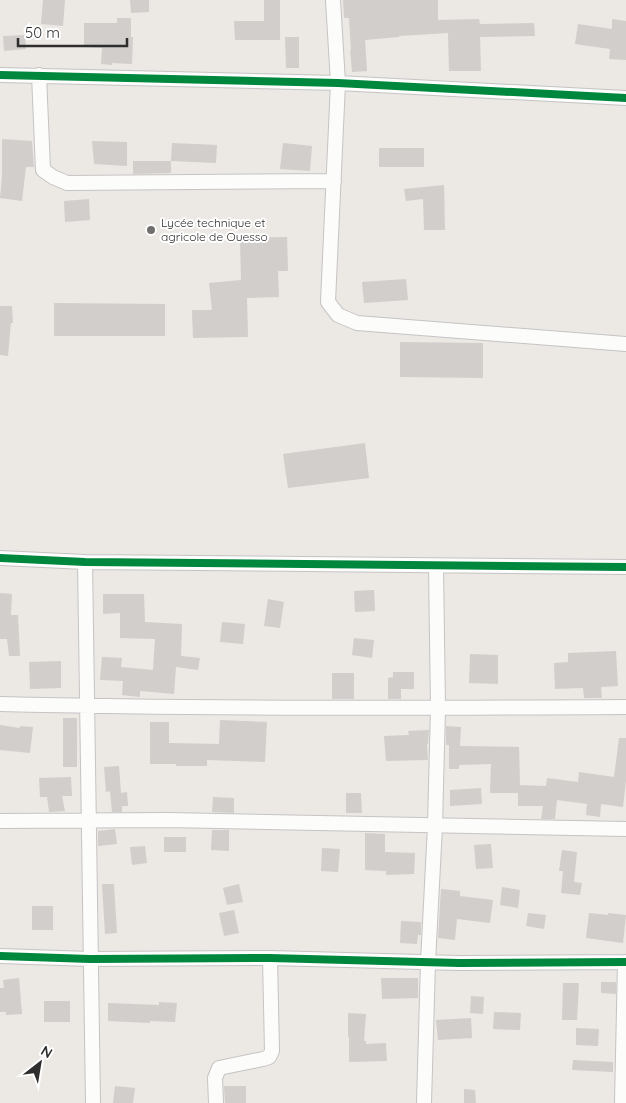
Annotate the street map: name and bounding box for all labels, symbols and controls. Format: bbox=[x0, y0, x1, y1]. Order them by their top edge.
scale bar bbox=[18, 15, 126, 47]
text: 50 m bbox=[25, 23, 60, 42]
place label: Lycée technique et agricole de Ouesso bbox=[161, 215, 268, 244]
marker: Lycée technique et agricole de Ouesso bbox=[145, 224, 157, 236]
north arrow bbox=[15, 1038, 65, 1088]
text: N bbox=[38, 1041, 56, 1062]

